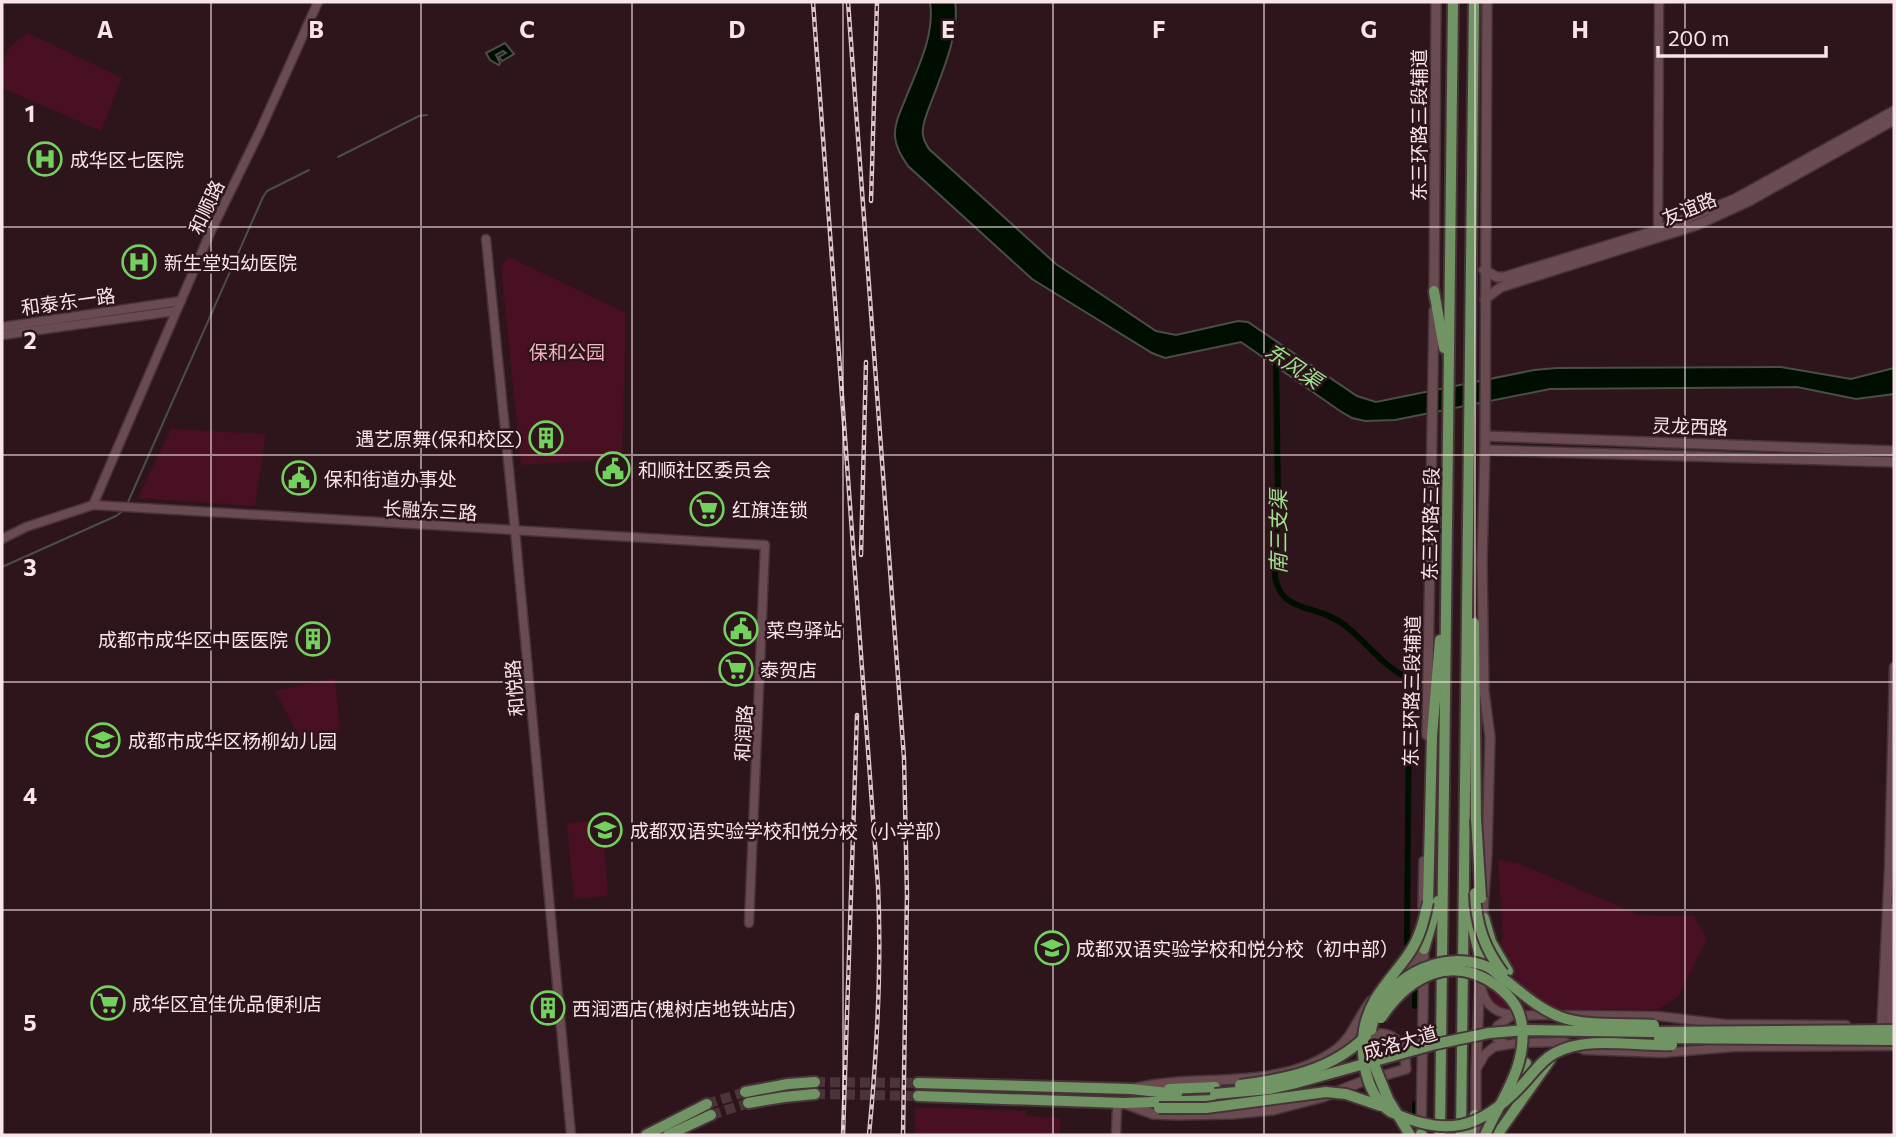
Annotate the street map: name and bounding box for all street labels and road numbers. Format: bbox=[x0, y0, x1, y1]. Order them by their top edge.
street label: 东三环路三段辅道 bbox=[1407, 49, 1430, 201]
street label: 和顺路 bbox=[184, 176, 228, 238]
street label: 友谊路 bbox=[1658, 187, 1720, 229]
street label: 和泰东一路 bbox=[19, 283, 117, 319]
street label: 灵龙西路 bbox=[1652, 413, 1728, 439]
street label: 东三环路三段 bbox=[1418, 467, 1442, 581]
street label: 长融东三路 bbox=[382, 496, 478, 524]
street label: 东三环路三段辅道 bbox=[1398, 615, 1424, 767]
street label: 和悦路 bbox=[500, 659, 528, 717]
street label: 和润路 bbox=[730, 704, 756, 762]
street label: 成洛大道 bbox=[1360, 1020, 1440, 1064]

